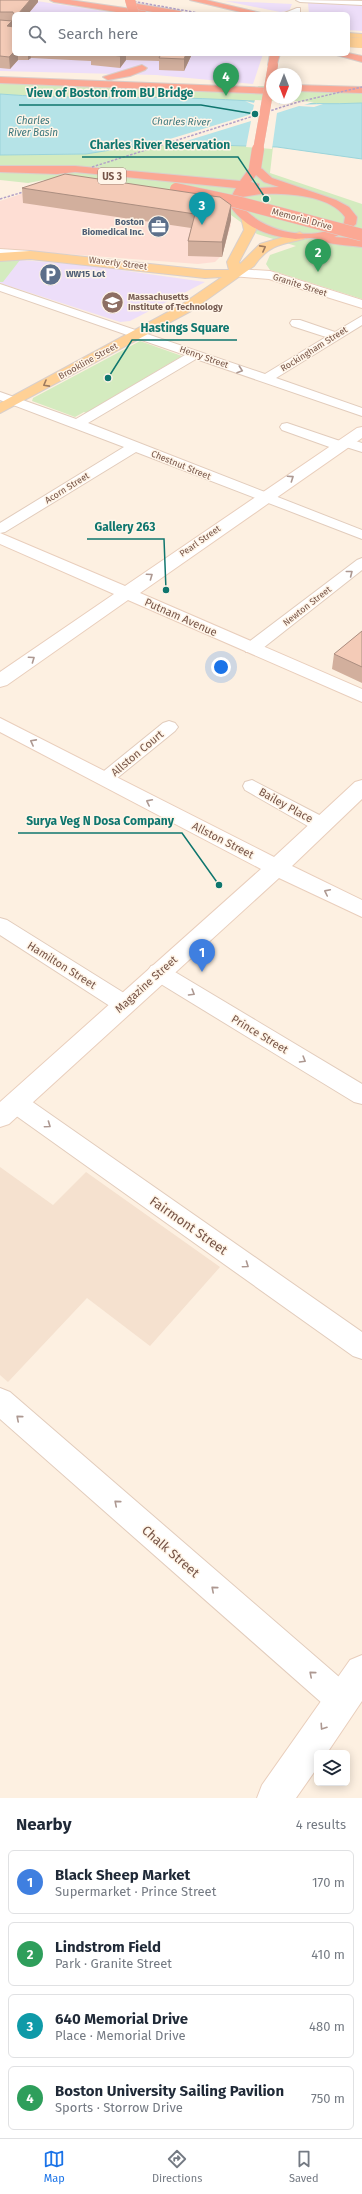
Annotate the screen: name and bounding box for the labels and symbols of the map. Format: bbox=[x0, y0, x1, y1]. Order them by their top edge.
pin: 4 bbox=[213, 63, 239, 96]
north arrow bbox=[266, 68, 302, 104]
callout: View of Boston from BU Bridge bbox=[19, 81, 201, 105]
text: View of Boston from BU Bridge bbox=[26, 86, 194, 100]
water label: Charles River Basin bbox=[8, 115, 58, 139]
water label: Charles River bbox=[152, 115, 212, 129]
callout: Charles River Reservation bbox=[82, 133, 238, 157]
text: Charles River Reservation bbox=[90, 138, 230, 152]
road number: US 3 bbox=[98, 168, 126, 184]
pin: 3 bbox=[189, 192, 215, 225]
street label: Memorial Drive bbox=[271, 206, 333, 232]
office icon: Boston Biomedical Inc. bbox=[146, 214, 172, 240]
place label: Boston Biomedical Inc. bbox=[82, 217, 144, 237]
pin: 2 bbox=[305, 239, 331, 272]
one-way arrow bbox=[259, 245, 267, 252]
street label: Waverly Street bbox=[88, 254, 148, 272]
parking icon: WW15 Lot bbox=[37, 261, 63, 287]
place label: WW15 Lot bbox=[66, 269, 106, 279]
street label: Granite Street bbox=[272, 272, 329, 299]
school or university icon: Massachusetts Institute of Technology bbox=[100, 289, 126, 315]
place label: Massachusetts Institute of Technology bbox=[128, 292, 223, 312]
callout: Hastings Square bbox=[132, 316, 237, 340]
text: Hastings Square bbox=[141, 321, 230, 335]
street label: Rockingham Street bbox=[279, 324, 350, 374]
street label: Brookline Street bbox=[57, 340, 120, 381]
street label: Henry Street bbox=[178, 344, 230, 370]
one-way arrow bbox=[236, 365, 243, 373]
one-way arrow bbox=[43, 379, 50, 387]
street label: Chestnut Street bbox=[150, 449, 213, 482]
street label: Acorn Street bbox=[43, 470, 92, 506]
one-way arrow bbox=[287, 476, 294, 483]
callout: Gallery 263 bbox=[87, 515, 164, 539]
text: Gallery 263 bbox=[95, 520, 155, 534]
street label: Pearl Street bbox=[178, 523, 223, 559]
one-way arrow bbox=[345, 571, 352, 578]
one-way arrow bbox=[146, 573, 153, 581]
street label: Newton Street bbox=[281, 584, 334, 628]
street label: Putnam Avenue bbox=[143, 596, 219, 639]
one-way arrow bbox=[28, 656, 35, 664]
your location bbox=[211, 657, 231, 677]
street label: Allston Court bbox=[108, 728, 166, 779]
one-way arrow bbox=[30, 739, 37, 747]
street label: Bailey Place bbox=[257, 785, 315, 826]
one-way arrow bbox=[145, 799, 153, 807]
callout: Surya Veg N Dosa Company bbox=[18, 809, 182, 833]
text: Surya Veg N Dosa Company bbox=[26, 814, 175, 828]
street label: Allston Street bbox=[190, 819, 256, 862]
one-way arrow bbox=[324, 889, 331, 897]
street label: Hamilton Street bbox=[25, 939, 99, 992]
pin: 1 bbox=[189, 939, 215, 972]
street label: Magazine Street bbox=[113, 953, 180, 1016]
one-way arrow bbox=[188, 988, 195, 995]
street label: Prince Street bbox=[229, 1012, 290, 1056]
one-way arrow bbox=[299, 1055, 306, 1062]
one-way arrow bbox=[44, 1120, 51, 1128]
street label: Fairmont Street bbox=[147, 1193, 231, 1258]
one-way arrow bbox=[241, 1260, 248, 1267]
one-way arrow bbox=[16, 1415, 23, 1422]
one-way arrow bbox=[114, 1501, 121, 1508]
street label: Chalk Street bbox=[139, 1522, 203, 1580]
one-way arrow bbox=[212, 1586, 219, 1593]
one-way arrow bbox=[310, 1672, 317, 1679]
one-way arrow bbox=[320, 1723, 328, 1730]

